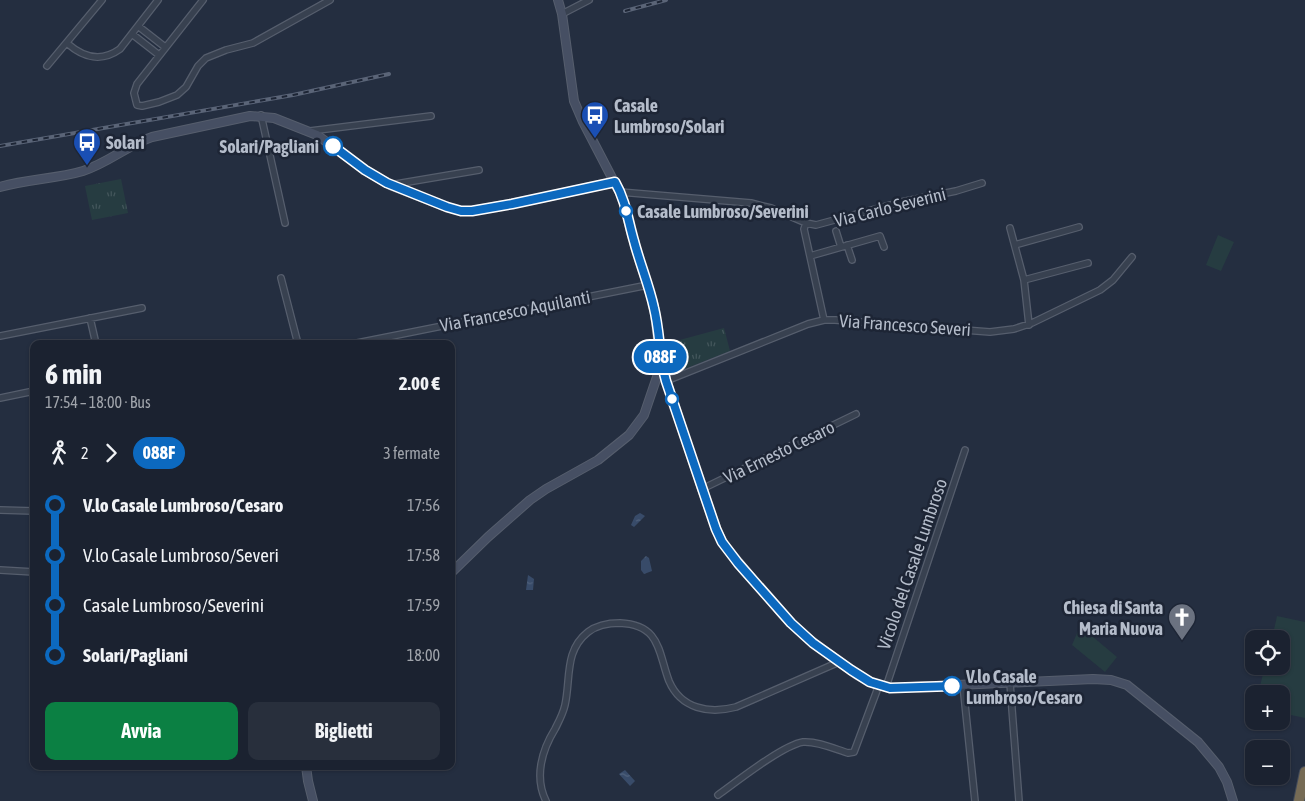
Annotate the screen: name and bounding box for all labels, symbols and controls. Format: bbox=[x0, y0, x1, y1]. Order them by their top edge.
place label: Casale Lumbroso/Solari bbox=[614, 95, 724, 137]
bus stop icon: Casale Lumbroso/Solari bbox=[580, 100, 610, 139]
bus stop icon: Solari bbox=[72, 127, 102, 166]
place label: Solari bbox=[106, 132, 145, 153]
place label: Solari/Pagliani bbox=[220, 136, 319, 157]
marker: Solari/Pagliani bbox=[323, 136, 343, 156]
street label: Via Carlo Severini bbox=[832, 183, 948, 231]
place label: Casale Lumbroso/Severini bbox=[637, 201, 809, 222]
marker: Casale Lumbroso/Severini bbox=[619, 204, 633, 218]
street label: Via Francesco Aquilanti bbox=[438, 286, 592, 336]
street label: Via Francesco Severi bbox=[838, 310, 972, 340]
line badge: 088F bbox=[625, 341, 695, 373]
text: 088F bbox=[644, 346, 676, 367]
text: 6 min bbox=[45, 358, 102, 390]
text: 2.00 € bbox=[399, 372, 440, 394]
unlabelled marker bbox=[665, 392, 679, 406]
text: 17:54 – 18:00 · Bus bbox=[45, 393, 151, 411]
street label: Via Ernesto Cesaro bbox=[720, 416, 838, 488]
icon: walk bbox=[45, 439, 73, 467]
icon: forward bbox=[97, 439, 125, 467]
text: 088F bbox=[143, 442, 175, 463]
text: 2 bbox=[81, 444, 89, 462]
text: 3 fermate bbox=[383, 444, 440, 462]
street label: Vicolo del Casale Lumbroso bbox=[873, 476, 951, 652]
text: V.lo Casale Lumbroso/Cesaro bbox=[83, 494, 283, 516]
text: 17:56 bbox=[407, 496, 440, 514]
text: V.lo Casale Lumbroso/Severi bbox=[83, 544, 279, 566]
text: 17:58 bbox=[407, 546, 440, 564]
text: Casale Lumbroso/Severini bbox=[83, 594, 264, 616]
text: 17:59 bbox=[407, 596, 440, 614]
place label: Chiesa di Santa Maria Nuova bbox=[1063, 597, 1163, 639]
church icon: Chiesa di Santa Maria Nuova bbox=[1167, 602, 1197, 641]
map controls bbox=[1245, 630, 1290, 785]
button: locate bbox=[1245, 630, 1290, 675]
text: Solari/Pagliani bbox=[83, 644, 188, 666]
text: 18:00 bbox=[407, 646, 440, 664]
place label: V.lo Casale Lumbroso/Cesaro bbox=[965, 666, 1083, 708]
marker: V.lo Casale Lumbroso/Cesaro bbox=[942, 676, 962, 696]
button: + bbox=[1245, 685, 1290, 730]
button: Avvia bbox=[45, 702, 238, 760]
button: Biglietti bbox=[248, 702, 440, 760]
button: − bbox=[1245, 740, 1290, 785]

